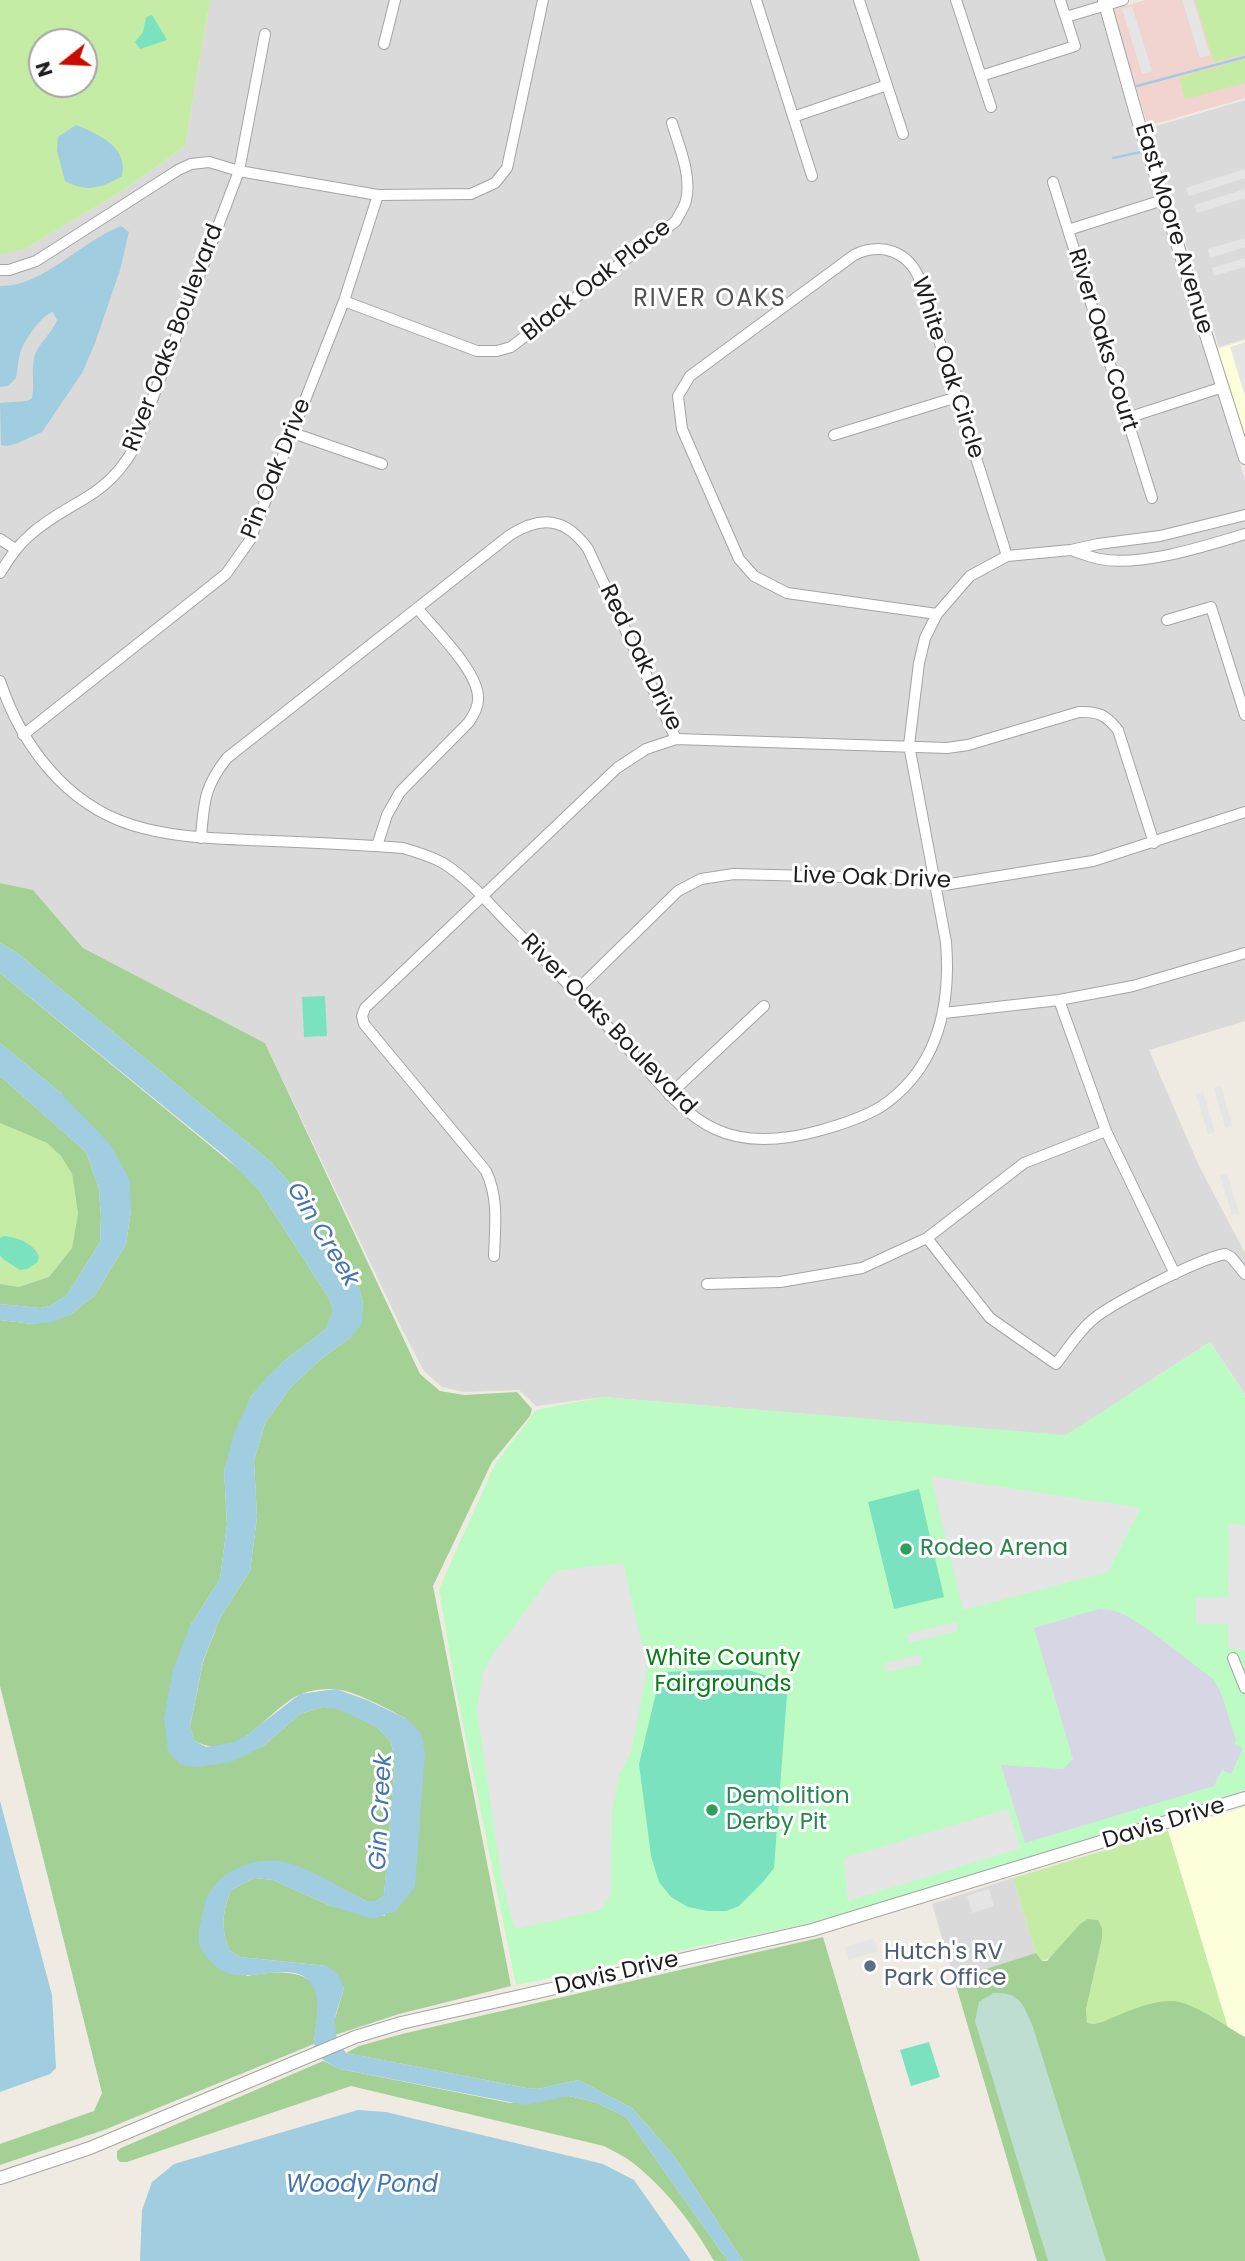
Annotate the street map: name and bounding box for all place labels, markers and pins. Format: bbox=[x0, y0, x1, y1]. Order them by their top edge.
place label: Rodeo Arena bbox=[920, 1535, 1068, 1563]
marker: Rodeo Arena bbox=[898, 1541, 914, 1557]
place label: Demolition Derby Pit bbox=[726, 1783, 850, 1837]
marker: Demolition Derby Pit bbox=[704, 1802, 720, 1818]
place label: Hutch's RV Park Office bbox=[884, 1939, 1007, 1993]
marker: Hutch's RV Park Office bbox=[862, 1958, 878, 1974]

